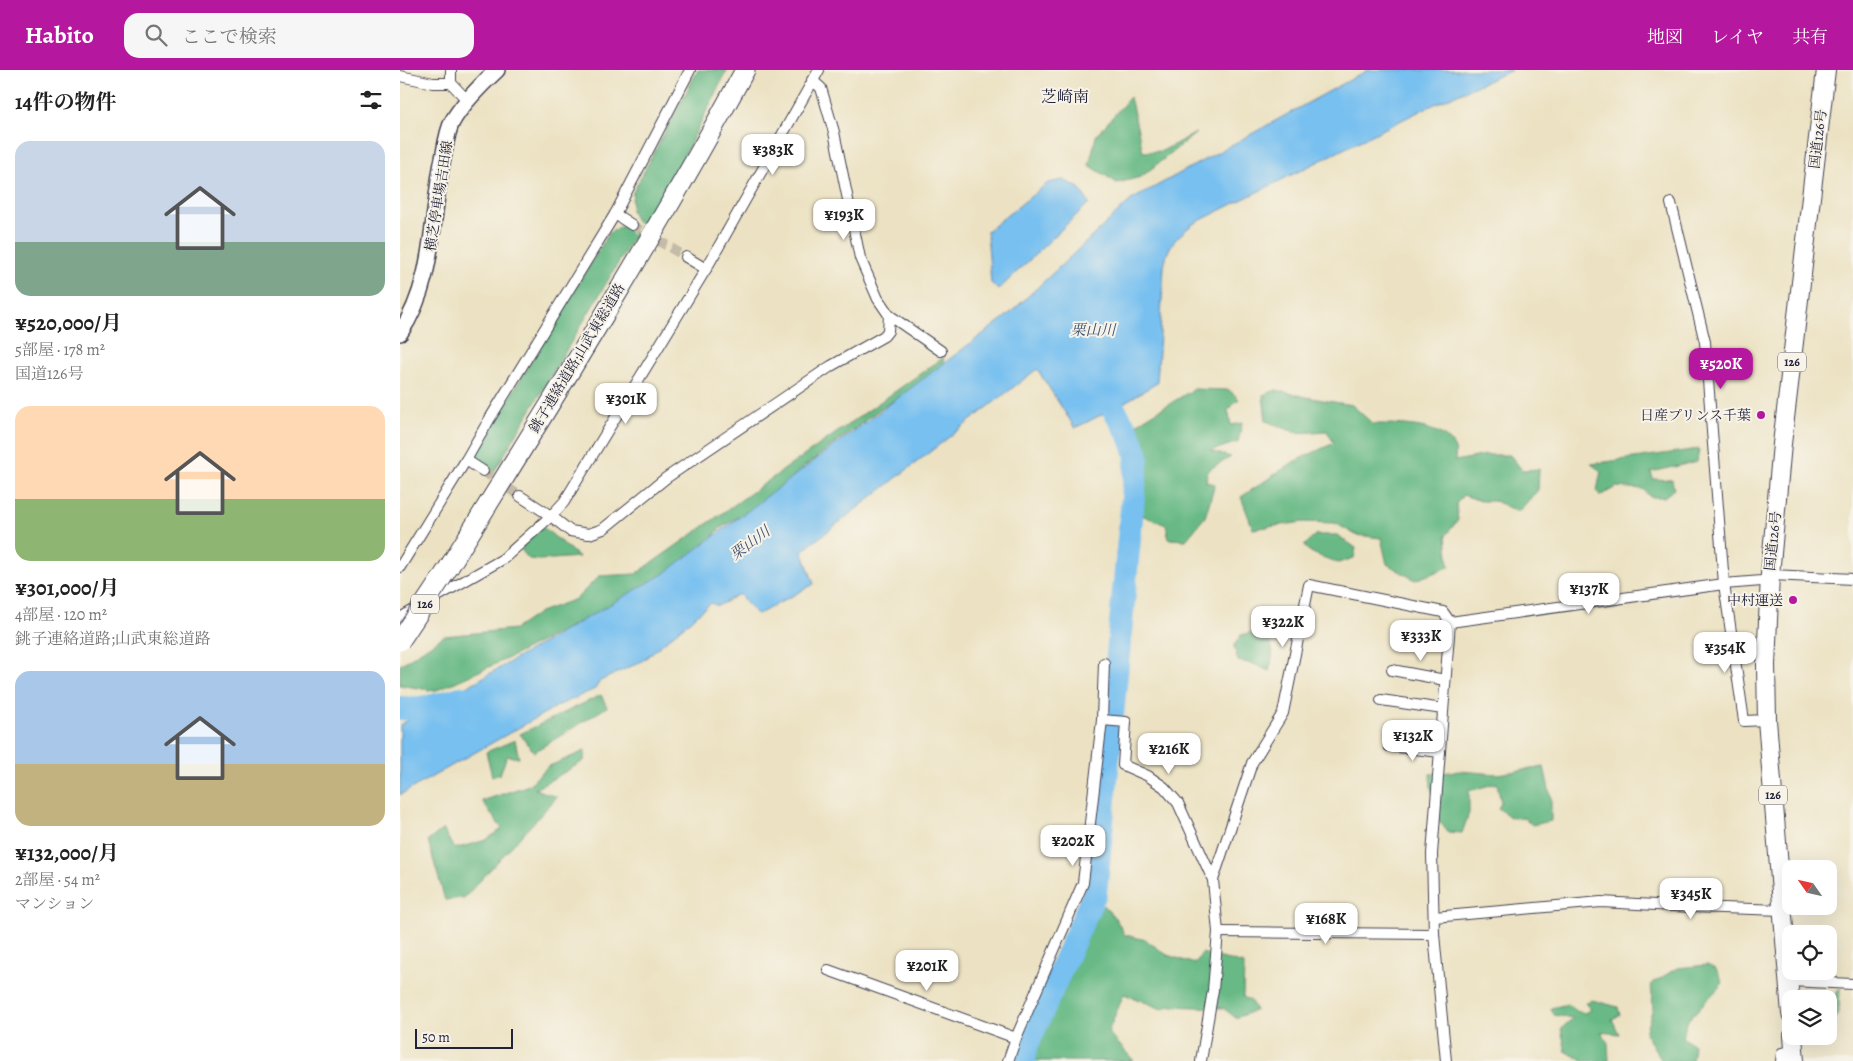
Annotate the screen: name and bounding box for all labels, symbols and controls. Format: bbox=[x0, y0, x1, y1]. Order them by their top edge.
search box bbox=[124, 13, 474, 58]
text: Habito bbox=[25, 19, 94, 51]
icon: search bbox=[142, 21, 170, 49]
text: ここで検索 bbox=[182, 24, 277, 50]
text: 地図 bbox=[1647, 25, 1683, 49]
text: レイヤ bbox=[1711, 25, 1764, 49]
text: 共有 bbox=[1792, 25, 1828, 49]
icon: filters bbox=[357, 86, 385, 114]
district label: 芝崎南 bbox=[1041, 86, 1089, 108]
text: 14件の物件 bbox=[15, 88, 116, 116]
street label: 国道126号 bbox=[1805, 108, 1831, 170]
pin: ¥383K bbox=[738, 134, 808, 176]
street label: 横芝停車場吉田線 bbox=[421, 139, 457, 253]
text: ¥383K bbox=[752, 139, 794, 161]
icon: home bbox=[155, 173, 245, 263]
pin: ¥193K bbox=[809, 198, 879, 241]
text: ¥193K bbox=[824, 204, 864, 226]
street label: 銚子連絡道路;山武東総道路 bbox=[525, 280, 629, 436]
text: ¥520,000/月 bbox=[15, 309, 122, 337]
water label: 栗山川 bbox=[1070, 320, 1117, 340]
text: 5部屋 · 178 m² bbox=[15, 339, 105, 361]
pin: ¥520K bbox=[1686, 348, 1756, 390]
road number: 126 bbox=[1778, 352, 1806, 372]
text: ¥520K bbox=[1700, 353, 1742, 375]
text: 国道126号 bbox=[15, 363, 83, 385]
pin: ¥301K bbox=[591, 382, 661, 425]
text: ¥301K bbox=[606, 388, 646, 410]
place label: 日産プリンス千葉 bbox=[1640, 406, 1751, 425]
marker: 日産プリンス千葉 bbox=[1755, 409, 1767, 421]
icon: home bbox=[155, 438, 245, 528]
street label: 国道126号 bbox=[1760, 510, 1786, 572]
water label: 栗山川 bbox=[726, 520, 776, 565]
pin: ¥137K bbox=[1554, 572, 1624, 615]
text: ¥301,000/月 bbox=[15, 574, 119, 602]
text: ¥137K bbox=[1569, 578, 1609, 600]
place label: 中村運送 bbox=[1727, 591, 1783, 610]
road number: 126 bbox=[411, 594, 439, 614]
marker: 中村運送 bbox=[1787, 594, 1799, 606]
text: 4部屋 · 120 m² bbox=[15, 604, 107, 626]
pin: ¥322K bbox=[1248, 606, 1318, 648]
text: ¥322K bbox=[1262, 611, 1304, 633]
pin: ¥333K bbox=[1386, 620, 1456, 662]
text: ¥333K bbox=[1401, 625, 1441, 647]
text: 銚子連絡道路;山武東総道路 bbox=[15, 628, 211, 650]
pin: ¥354K bbox=[1690, 632, 1760, 674]
text: ¥354K bbox=[1705, 637, 1745, 659]
icon: home bbox=[155, 703, 245, 793]
pin: ¥132K bbox=[1378, 720, 1448, 762]
text: ¥132K bbox=[1393, 725, 1433, 747]
pin: ¥216K bbox=[1134, 732, 1204, 775]
text: ¥216K bbox=[1149, 738, 1189, 760]
road number: 126 bbox=[1759, 786, 1787, 804]
pin: ¥202K bbox=[1038, 824, 1108, 867]
text: ¥202K bbox=[1051, 830, 1095, 852]
text: ¥132,000/月 bbox=[15, 839, 119, 867]
north arrow bbox=[1782, 860, 1838, 915]
map controls bbox=[1782, 860, 1837, 1045]
text: 2部屋 · 54 m² bbox=[15, 869, 100, 891]
pin: ¥345K bbox=[1656, 878, 1726, 920]
text: ¥345K bbox=[1671, 883, 1711, 905]
text: マンション bbox=[15, 893, 94, 915]
pin: ¥168K bbox=[1291, 902, 1361, 945]
text: ¥168K bbox=[1306, 908, 1346, 930]
button: locate bbox=[1782, 925, 1837, 980]
pin: ¥201K bbox=[892, 950, 962, 992]
text: ¥201K bbox=[906, 955, 948, 977]
button: layers bbox=[1782, 990, 1837, 1045]
scale bar bbox=[415, 1026, 512, 1049]
text: 50 m bbox=[422, 1028, 450, 1047]

